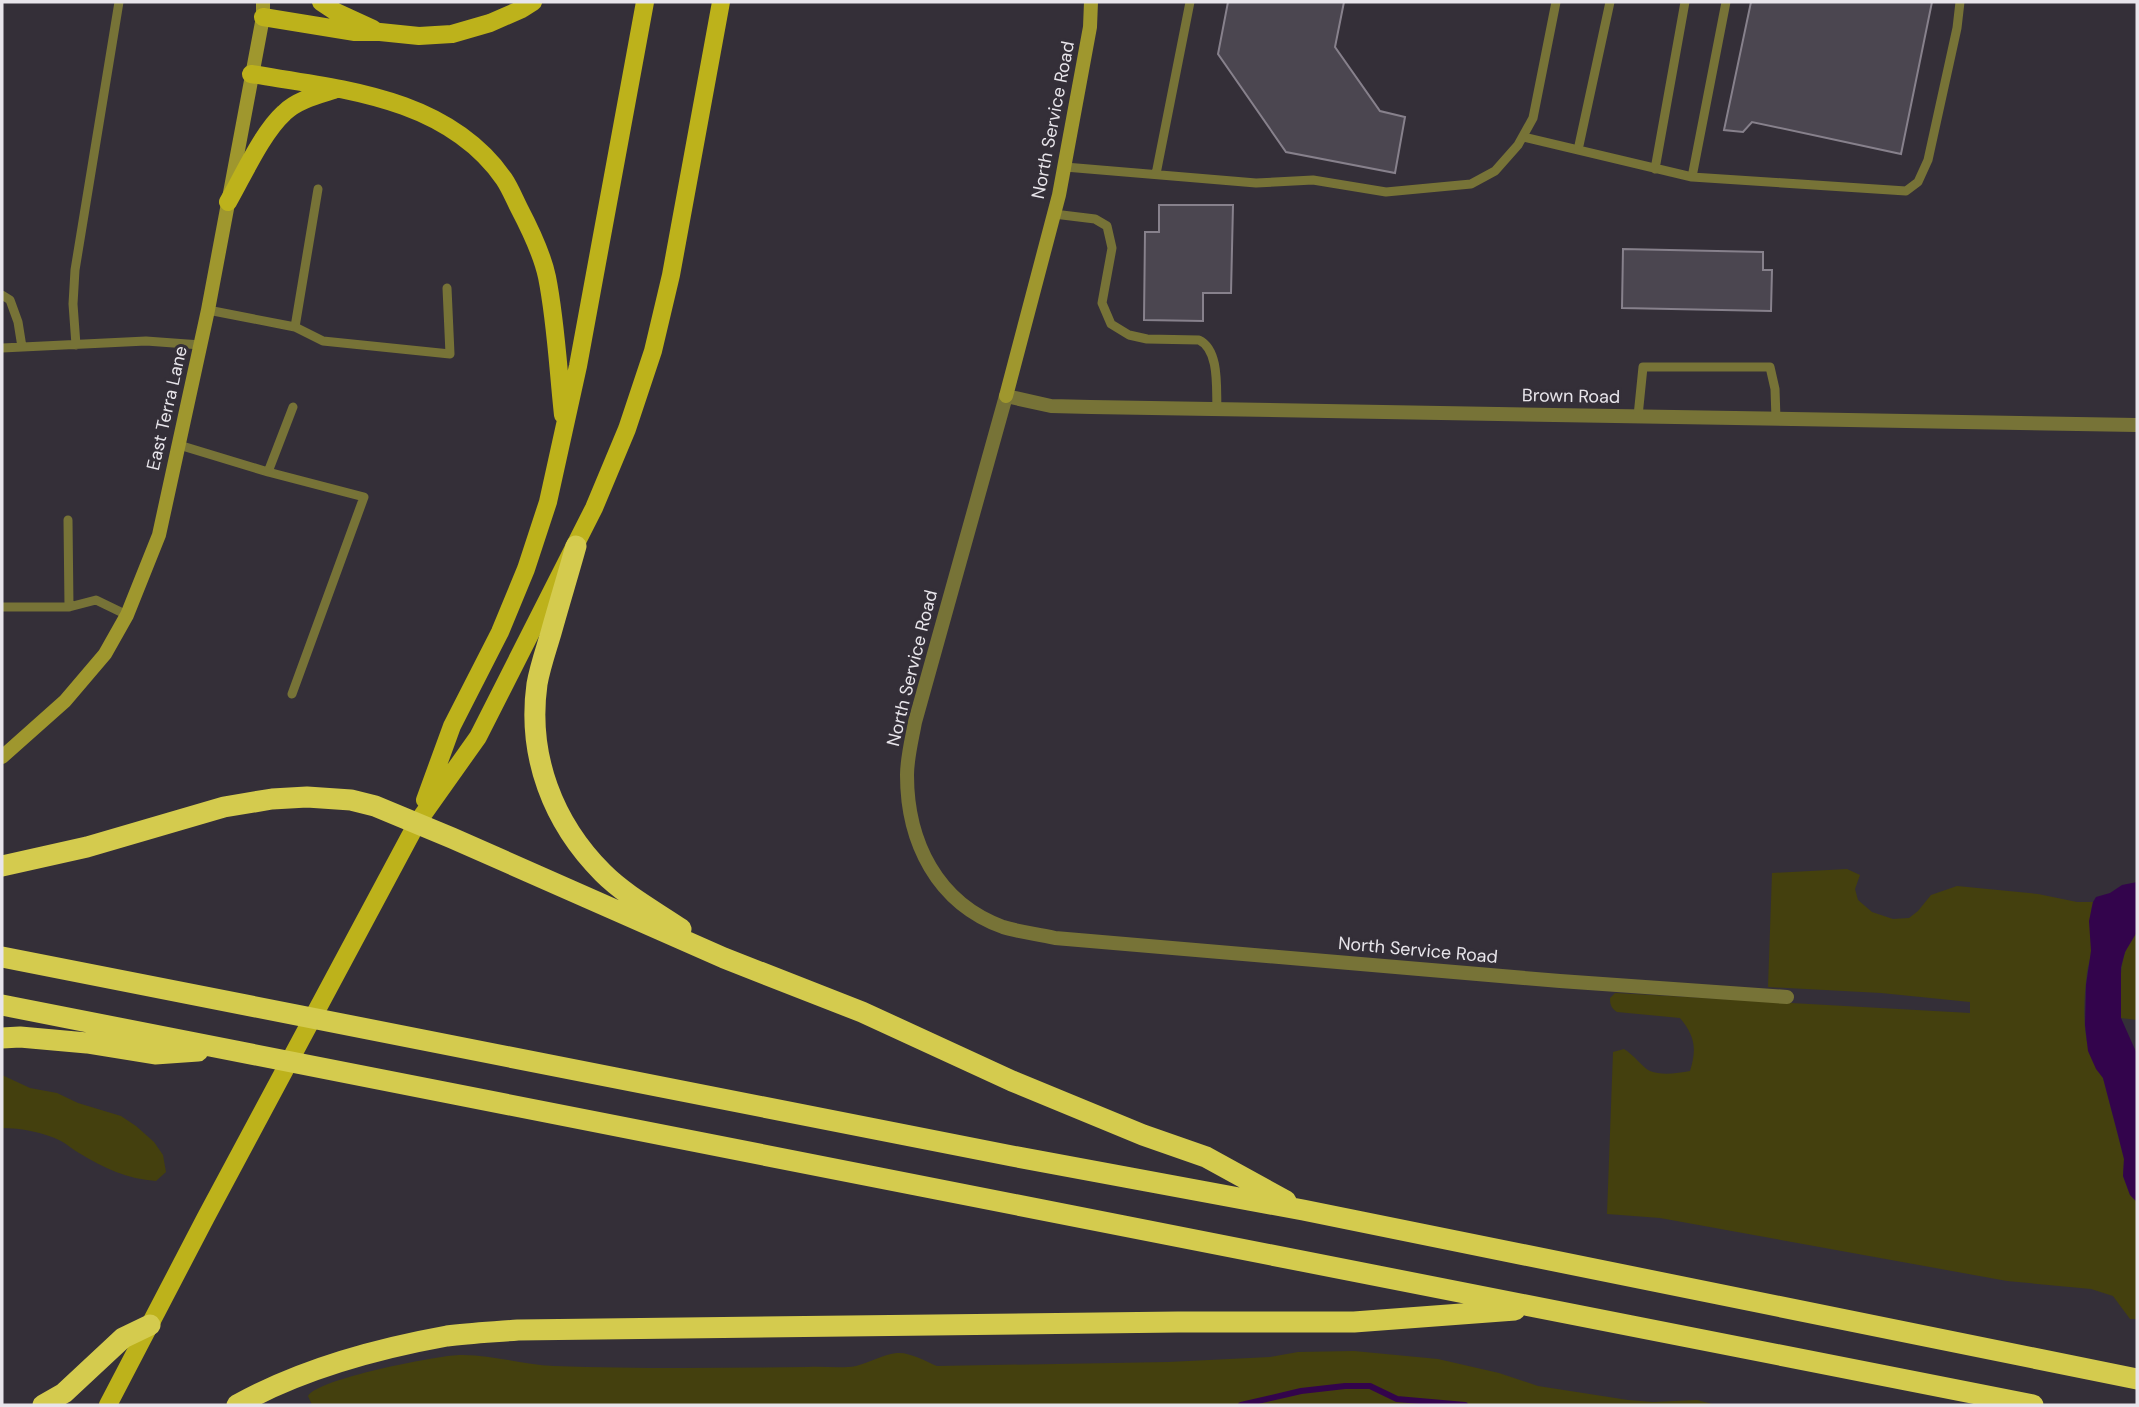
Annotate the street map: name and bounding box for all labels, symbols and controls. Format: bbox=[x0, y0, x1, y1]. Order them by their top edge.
street label: North Service Road bbox=[1026, 39, 1080, 201]
street label: East Terra Lane bbox=[141, 343, 193, 473]
street label: Brown Road bbox=[1522, 383, 1620, 409]
street label: North Service Road bbox=[881, 587, 943, 749]
street label: North Service Road bbox=[1337, 931, 1499, 969]

